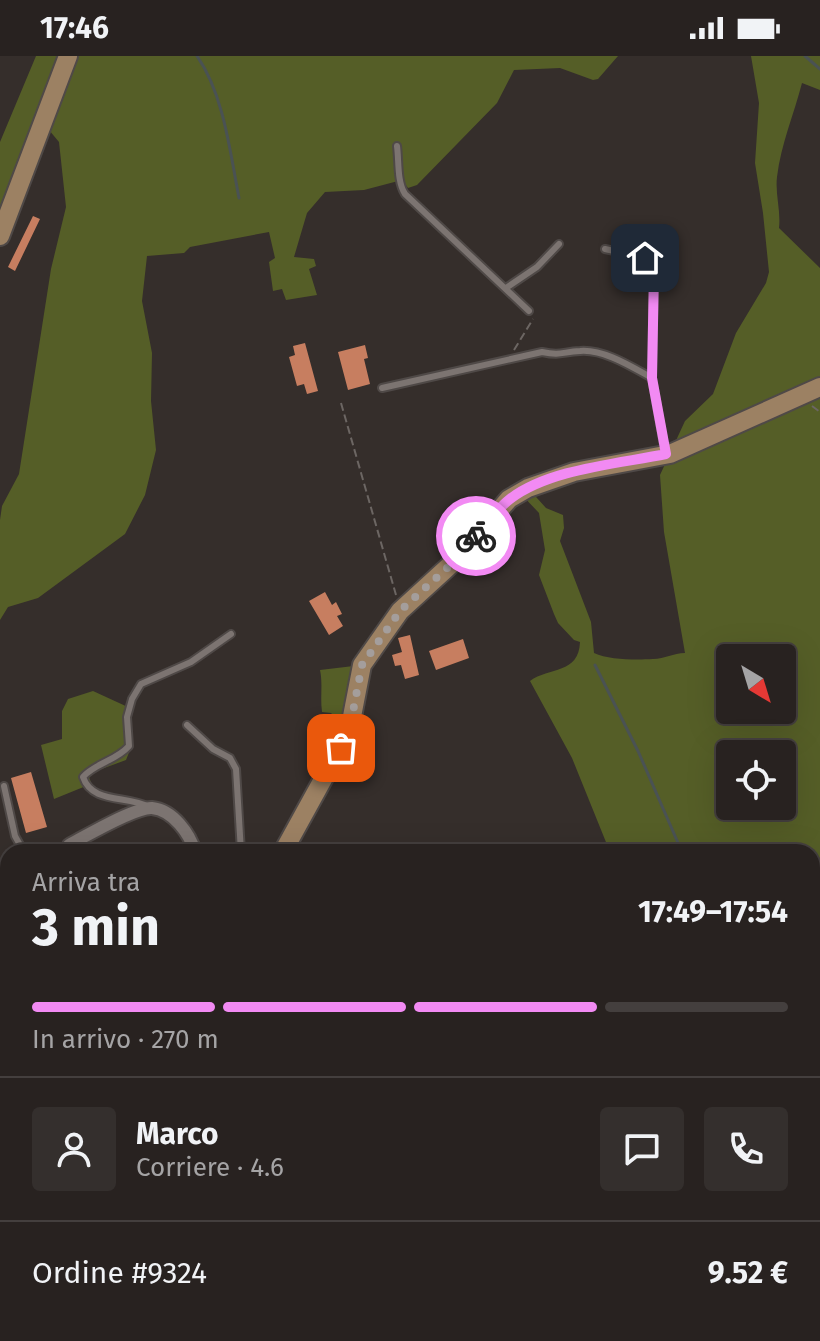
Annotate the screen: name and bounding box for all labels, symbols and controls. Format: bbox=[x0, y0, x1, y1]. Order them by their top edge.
text: 17:46 bbox=[40, 10, 109, 46]
pin bbox=[611, 224, 679, 292]
icon: home bbox=[623, 236, 667, 280]
courier bbox=[436, 496, 516, 576]
icon: bike bbox=[454, 514, 498, 558]
north arrow bbox=[716, 644, 796, 724]
map controls bbox=[716, 644, 796, 820]
pin bbox=[307, 714, 375, 782]
icon: bag bbox=[319, 726, 363, 770]
button: locate bbox=[716, 740, 796, 820]
text: Arriva tra bbox=[32, 867, 140, 898]
text: 17:49–17:54 bbox=[638, 894, 788, 930]
text: 3 min bbox=[32, 896, 160, 959]
text: In arrivo · 270 m bbox=[32, 1024, 219, 1055]
button: person bbox=[32, 1107, 116, 1191]
button: chat bbox=[600, 1107, 684, 1191]
button: phone bbox=[704, 1107, 788, 1191]
text: Marco bbox=[136, 1116, 218, 1152]
text: Corriere · 4.6 bbox=[136, 1152, 284, 1183]
text: Ordine #9324 bbox=[32, 1255, 207, 1291]
text: 9.52 € bbox=[708, 1255, 788, 1291]

